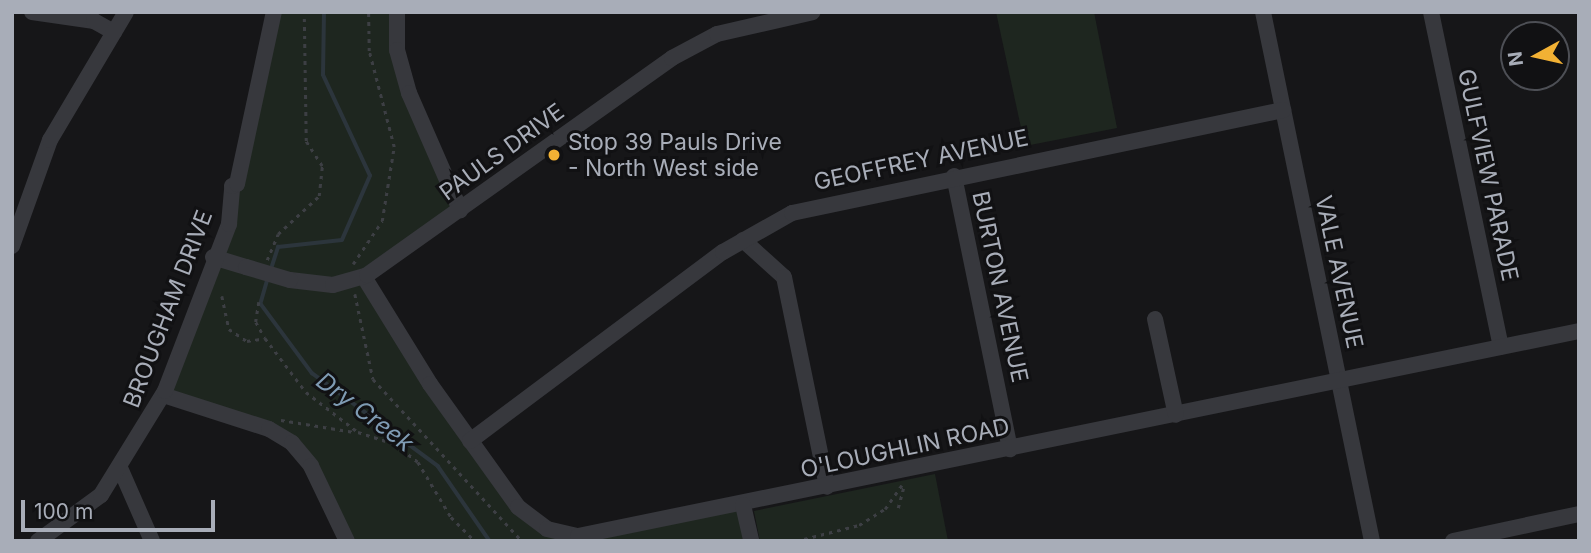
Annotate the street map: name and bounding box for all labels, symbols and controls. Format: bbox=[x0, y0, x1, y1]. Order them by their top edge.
north arrow bbox=[1500, 21, 1570, 91]
text: N bbox=[1503, 50, 1528, 67]
street label: GULFVIEW PARADE bbox=[1452, 67, 1524, 283]
street label: PAULS DRIVE bbox=[434, 98, 570, 206]
street label: GEOFFREY AVENUE bbox=[811, 124, 1031, 196]
place label: Stop 39 Pauls Drive - North West side bbox=[568, 128, 782, 182]
marker: Stop 39 Pauls Drive - North West side bbox=[546, 147, 562, 163]
street label: BURTON AVENUE bbox=[966, 189, 1034, 385]
street label: VALE AVENUE bbox=[1309, 193, 1369, 351]
street label: BROUGHAM DRIVE bbox=[118, 206, 218, 412]
water label: Dry Creek bbox=[311, 366, 419, 458]
street label: O'LOUGHLIN ROAD bbox=[798, 412, 1012, 484]
scale bar bbox=[24, 486, 219, 530]
text: 100 m bbox=[34, 499, 93, 524]

